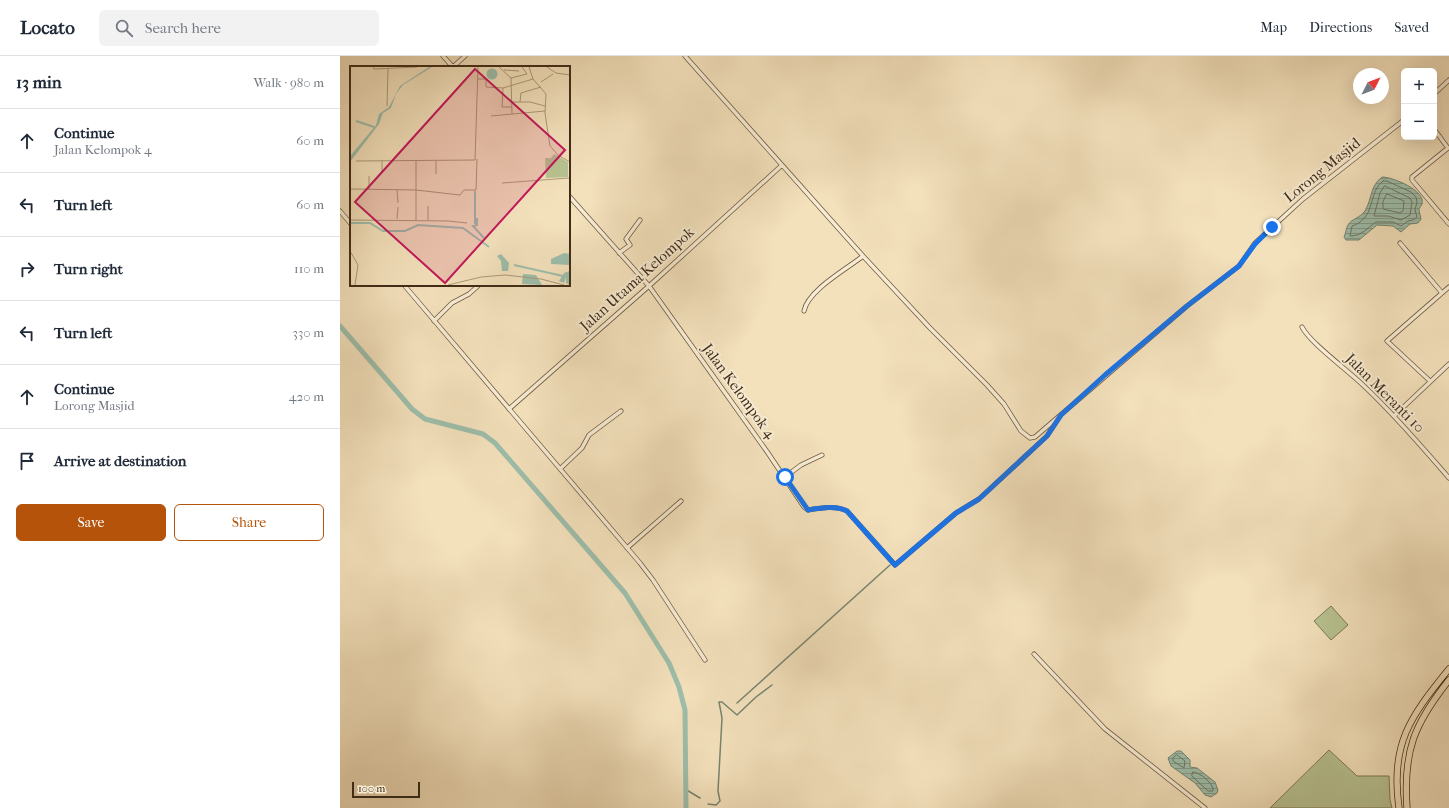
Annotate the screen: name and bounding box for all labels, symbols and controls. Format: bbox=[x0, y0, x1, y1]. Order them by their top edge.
search box bbox=[99, 10, 379, 46]
text: Locato bbox=[20, 17, 75, 39]
icon: search bbox=[113, 17, 135, 39]
text: Search here bbox=[145, 19, 221, 37]
text: Map bbox=[1260, 19, 1287, 36]
text: Directions bbox=[1309, 19, 1372, 36]
text: Saved bbox=[1394, 19, 1429, 36]
inset map bbox=[350, 66, 570, 286]
north arrow bbox=[1353, 68, 1389, 104]
map controls bbox=[1401, 68, 1437, 140]
button: + bbox=[1401, 68, 1437, 104]
text: 13 min bbox=[16, 72, 62, 92]
text: Walk · 980 m bbox=[254, 75, 324, 90]
button: − bbox=[1401, 104, 1437, 140]
text: Continue bbox=[54, 124, 114, 142]
icon: ahead bbox=[16, 130, 38, 152]
text: 60 m bbox=[296, 133, 324, 148]
street label: Lorong Masjid bbox=[1280, 133, 1364, 206]
text: Jalan Kelompok 4 bbox=[54, 142, 152, 157]
icon: left bbox=[16, 194, 38, 216]
text: Turn left bbox=[54, 196, 112, 214]
text: 60 m bbox=[296, 197, 324, 212]
route end bbox=[1263, 218, 1281, 236]
street label: Jalan Utama Kelompok bbox=[576, 223, 698, 336]
icon: right bbox=[16, 258, 38, 280]
text: Turn right bbox=[54, 260, 123, 278]
text: 110 m bbox=[294, 261, 324, 276]
icon: left bbox=[16, 322, 38, 344]
text: Turn left bbox=[54, 324, 112, 342]
text: 330 m bbox=[293, 325, 324, 340]
street label: Jalan Kelompok 4 bbox=[698, 339, 780, 443]
street label: Jalan Meranti 10 bbox=[1341, 349, 1428, 436]
text: Continue bbox=[54, 380, 114, 398]
icon: ahead bbox=[16, 386, 38, 408]
text: 420 m bbox=[289, 389, 324, 404]
text: Lorong Masjid bbox=[54, 398, 135, 413]
icon: arrive bbox=[16, 450, 38, 472]
text: Arrive at destination bbox=[54, 452, 186, 470]
route start bbox=[776, 468, 794, 486]
button: Save bbox=[16, 504, 166, 541]
button: Share bbox=[174, 504, 324, 541]
scale bar bbox=[352, 780, 420, 799]
text: 100 m bbox=[358, 782, 386, 795]

